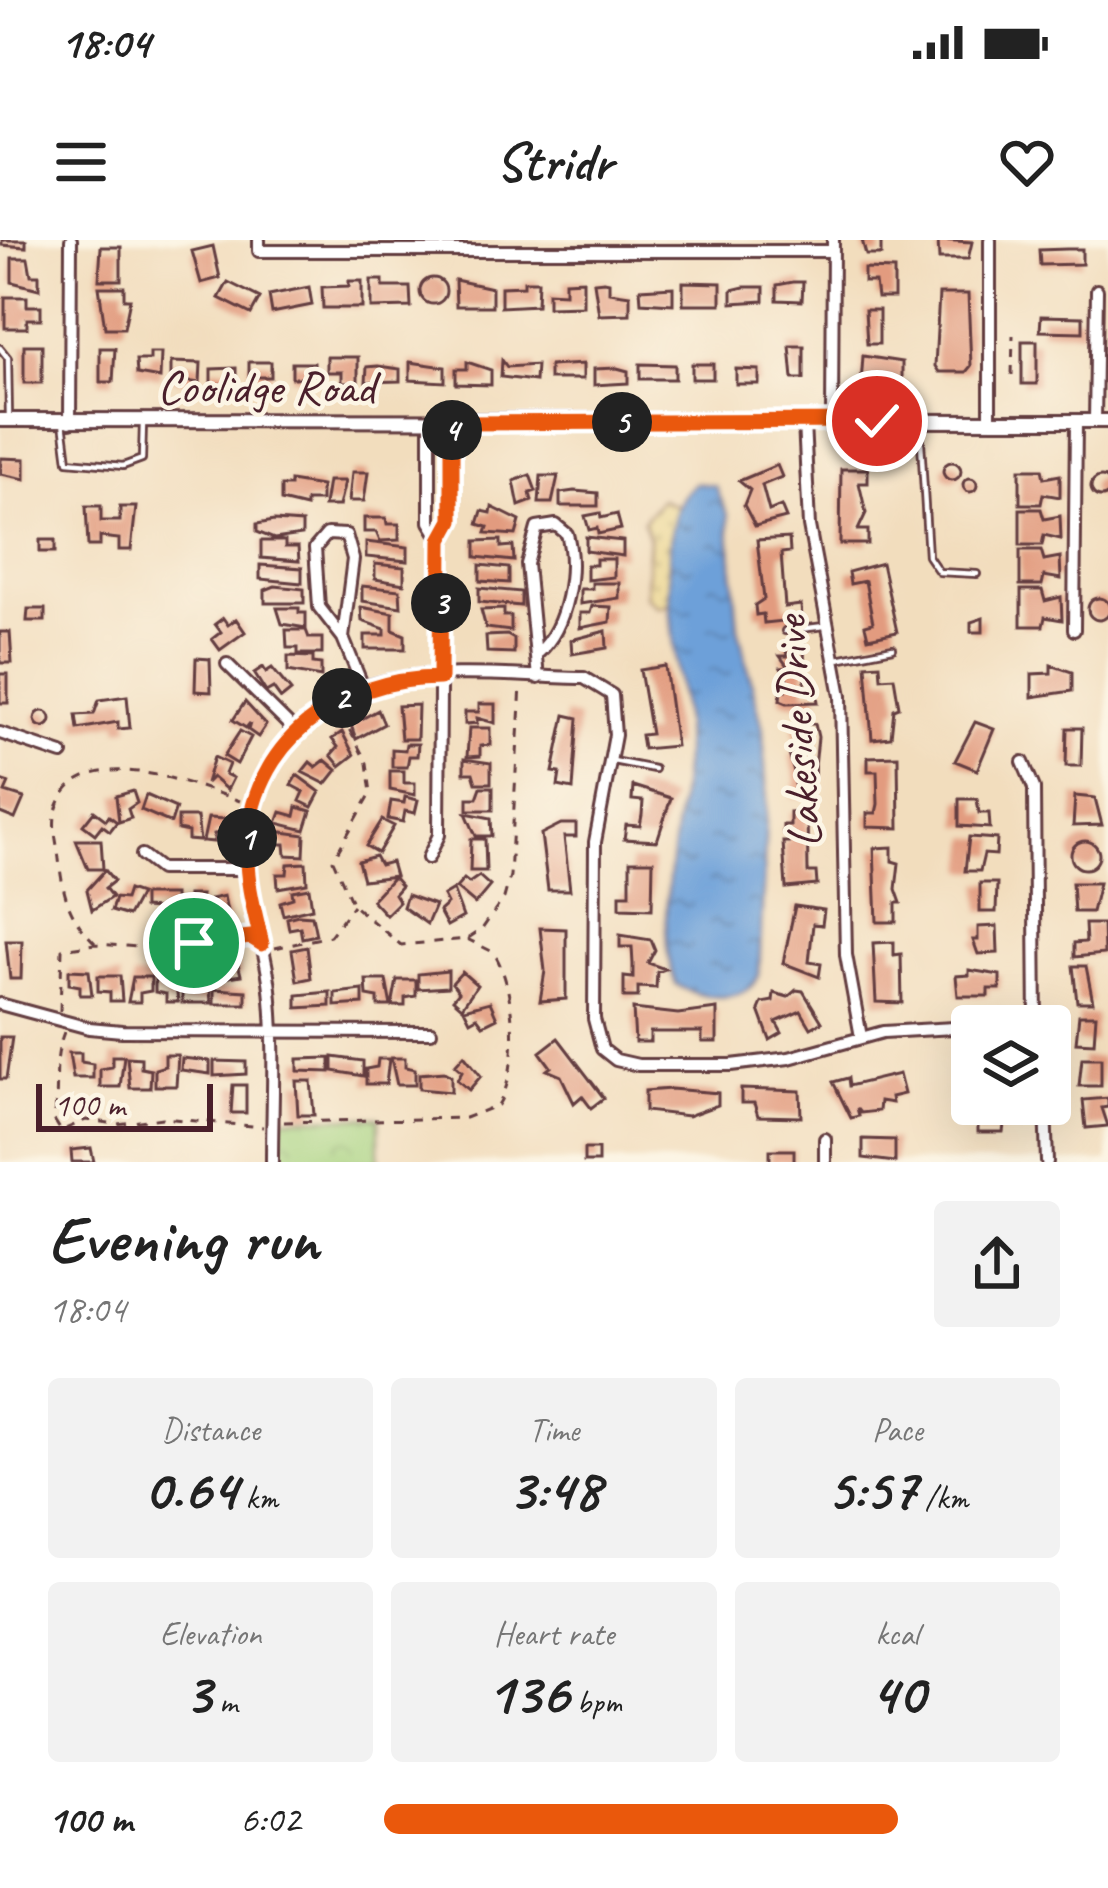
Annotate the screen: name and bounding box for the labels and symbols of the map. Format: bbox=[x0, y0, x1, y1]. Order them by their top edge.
street label: Coolidge Road bbox=[157, 357, 382, 417]
pin bbox=[826, 370, 928, 472]
pin: 5 bbox=[592, 392, 652, 452]
pin: 4 bbox=[422, 400, 482, 460]
pin: 3 bbox=[411, 573, 471, 633]
street label: Lakeside Drive bbox=[759, 611, 835, 850]
pin: 2 bbox=[312, 668, 372, 728]
pin: 1 bbox=[217, 808, 277, 868]
pin bbox=[143, 892, 245, 994]
scale bar bbox=[36, 1078, 213, 1131]

